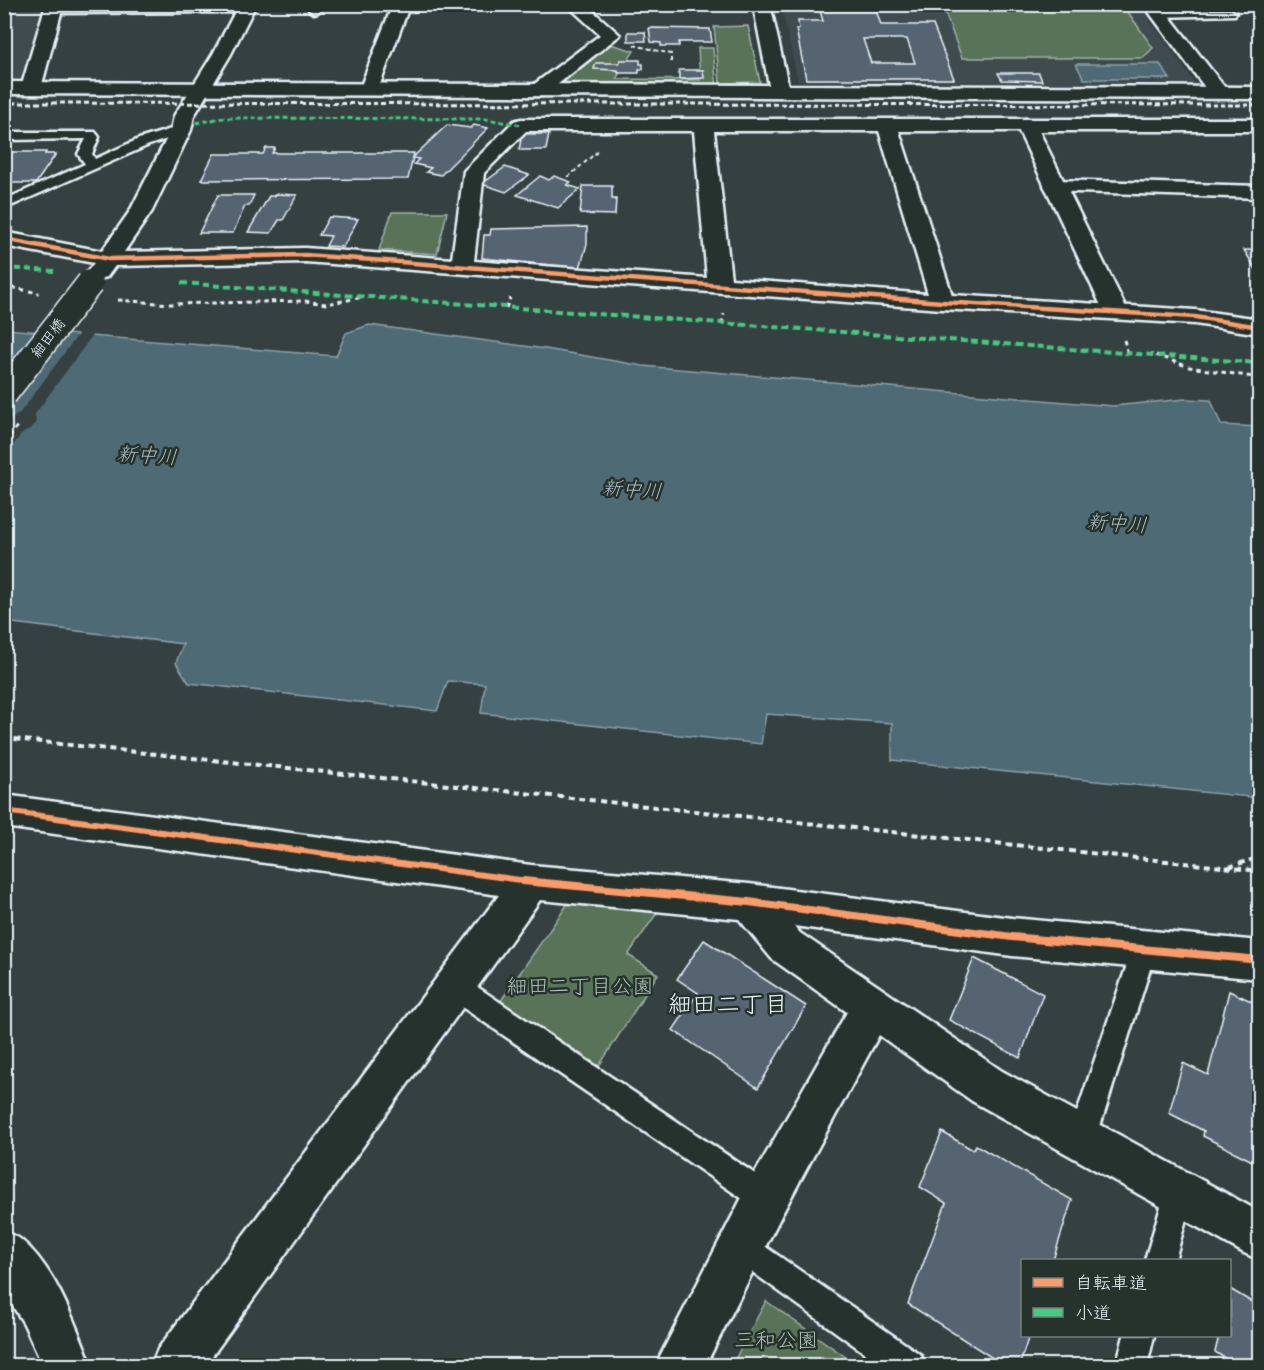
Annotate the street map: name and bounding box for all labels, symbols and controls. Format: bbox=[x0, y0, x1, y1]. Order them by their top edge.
street label: 細田橋 bbox=[24, 312, 72, 364]
water label: 新中川 bbox=[116, 436, 178, 475]
water label: 新中川 bbox=[601, 470, 663, 509]
water label: 新中川 bbox=[1086, 504, 1148, 543]
park label: 細田二丁目公園 bbox=[507, 967, 654, 1005]
district label: 細田二丁目 bbox=[668, 983, 788, 1025]
legend bbox=[1021, 1259, 1231, 1337]
text: 自転車道 bbox=[1075, 1267, 1147, 1299]
text: 小道 bbox=[1075, 1297, 1111, 1329]
park label: 三和公園 bbox=[734, 1321, 818, 1359]

